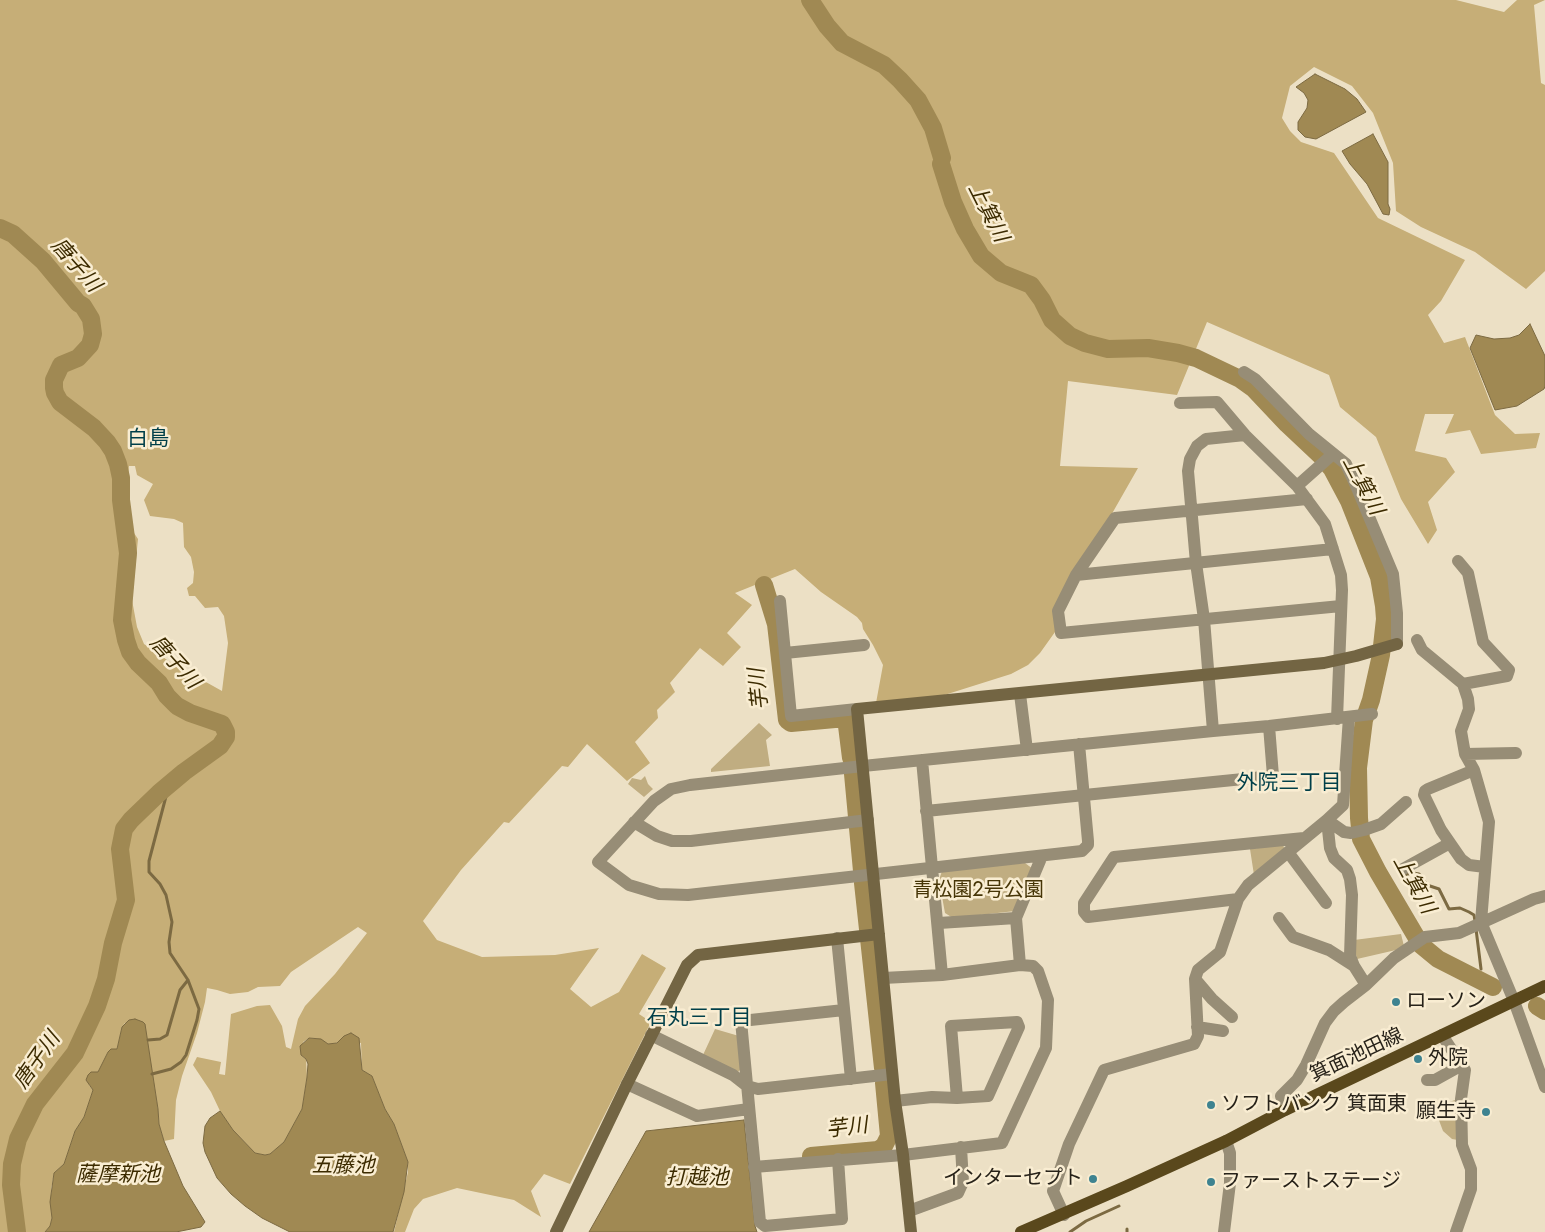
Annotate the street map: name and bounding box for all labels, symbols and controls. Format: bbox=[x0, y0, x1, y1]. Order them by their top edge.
water label: 上箕川 bbox=[961, 179, 1013, 247]
water label: 唐子川 bbox=[45, 234, 105, 298]
district label: 白島 bbox=[127, 427, 169, 453]
water label: 上箕川 bbox=[1336, 452, 1388, 520]
water label: 唐子川 bbox=[144, 631, 204, 695]
water label: 芋川 bbox=[745, 667, 775, 711]
district label: 外院三丁目 bbox=[1237, 771, 1341, 797]
water label: 上箕川 bbox=[1387, 851, 1439, 919]
park label: 青松園2号公園 bbox=[912, 879, 1044, 903]
place label: ローソン bbox=[1406, 990, 1486, 1014]
marker: ローソン bbox=[1390, 996, 1402, 1008]
district label: 石丸三丁目 bbox=[647, 1006, 751, 1032]
street label: 箕面池田線 bbox=[1307, 1024, 1407, 1088]
water label: 唐子川 bbox=[10, 1028, 66, 1094]
place label: 外院 bbox=[1428, 1047, 1468, 1071]
marker: 外院 bbox=[1412, 1053, 1424, 1065]
place label: ソフトバンク 箕面東 bbox=[1221, 1093, 1407, 1117]
marker: ソフトバンク 箕面東 bbox=[1205, 1099, 1217, 1111]
place label: 願生寺 bbox=[1416, 1100, 1476, 1124]
marker: 願生寺 bbox=[1480, 1106, 1492, 1118]
water label: 芋川 bbox=[825, 1114, 869, 1144]
water label: 五藤池 bbox=[312, 1154, 374, 1180]
water label: 薩摩新池 bbox=[76, 1163, 160, 1189]
water label: 打越池 bbox=[666, 1166, 728, 1192]
place label: インターセプト bbox=[943, 1167, 1083, 1191]
place label: ファーストステージ bbox=[1221, 1170, 1401, 1194]
marker: インターセプト bbox=[1087, 1173, 1099, 1185]
marker: ファーストステージ bbox=[1205, 1176, 1217, 1188]

